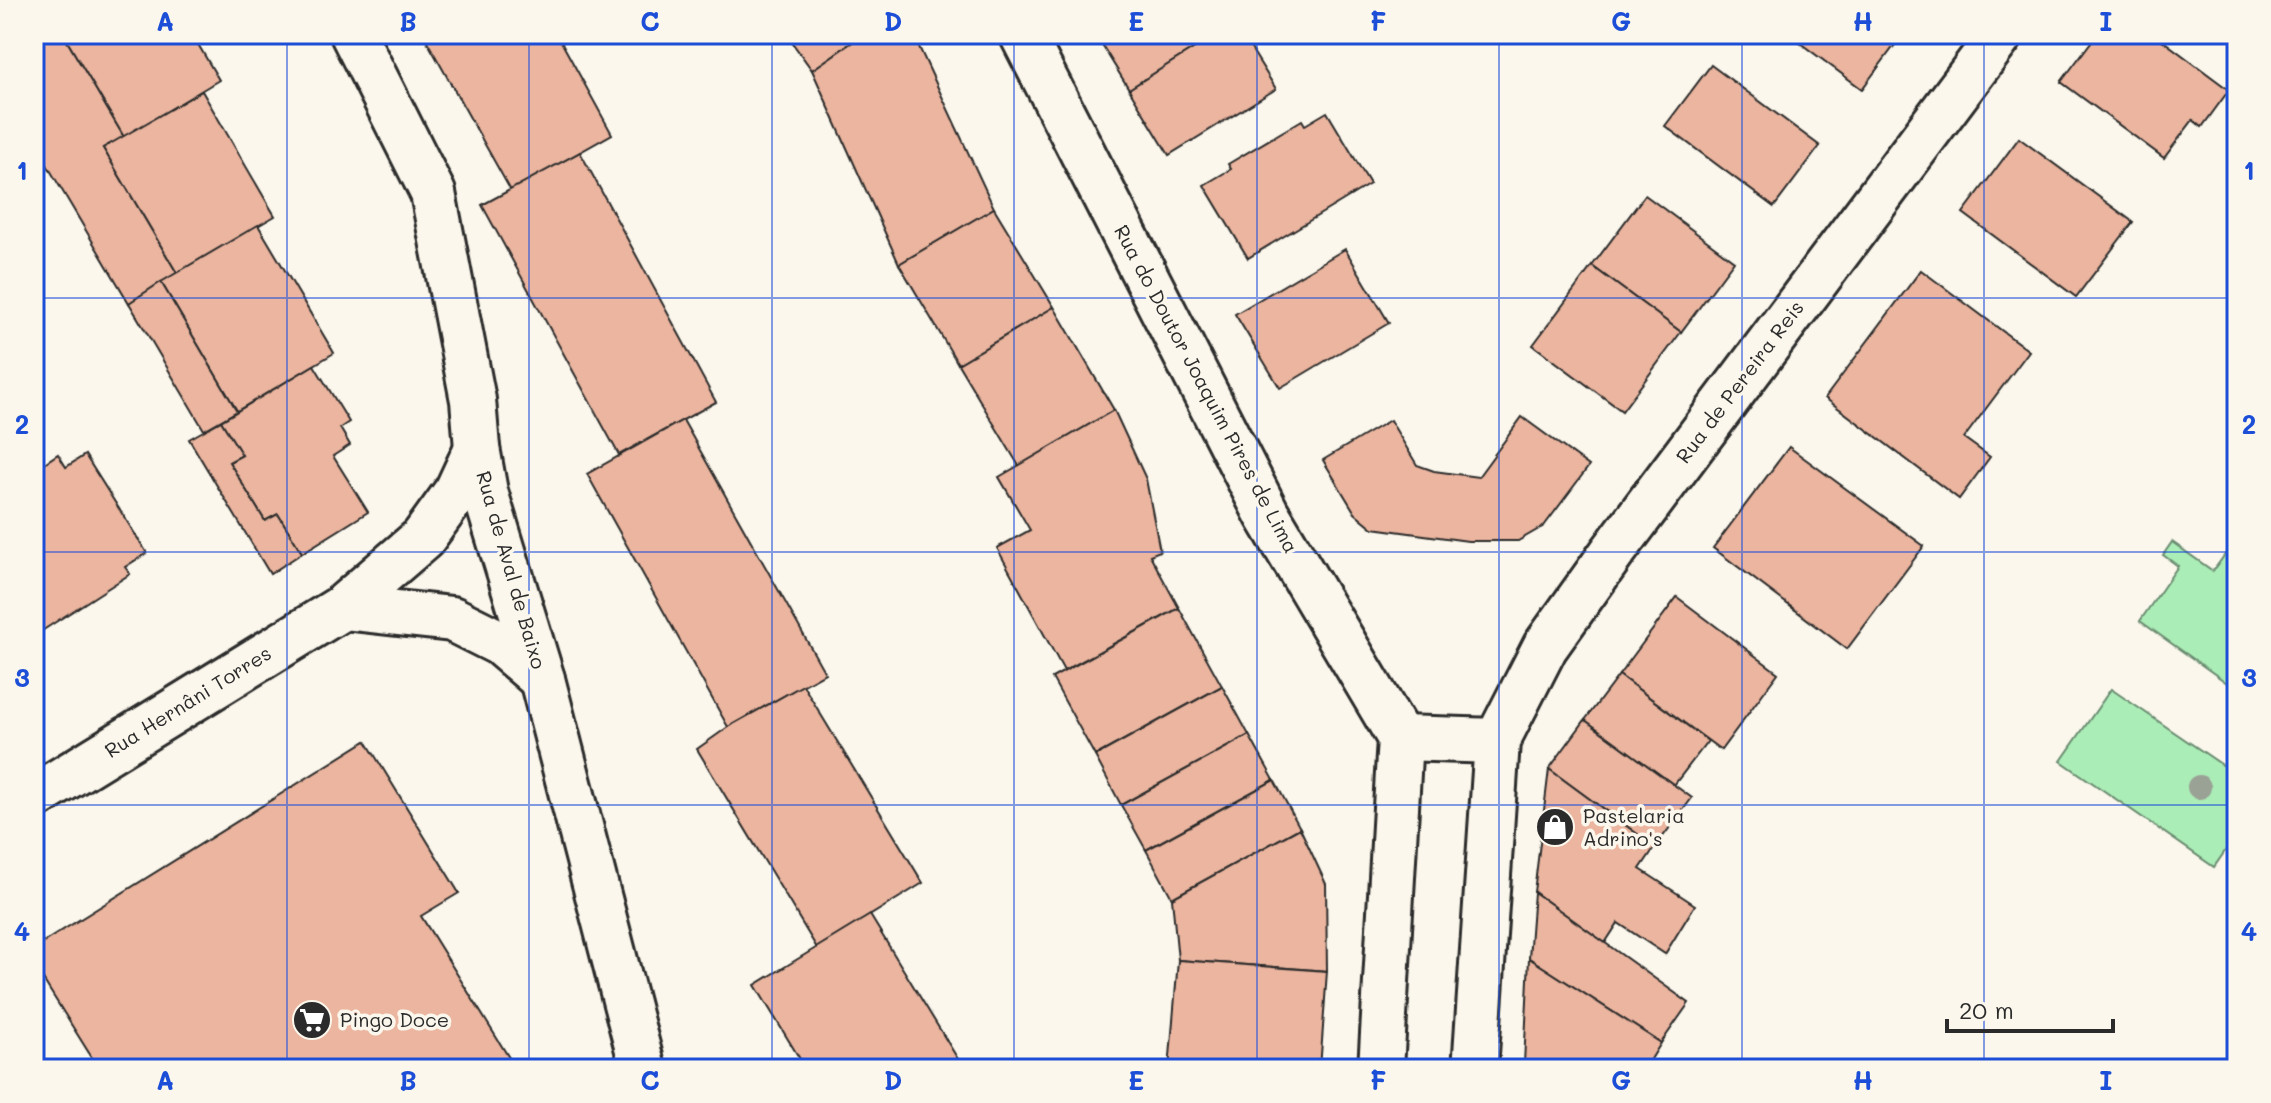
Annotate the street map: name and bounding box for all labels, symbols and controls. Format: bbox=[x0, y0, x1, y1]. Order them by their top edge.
text: A bbox=[156, 4, 174, 38]
text: B bbox=[399, 4, 417, 38]
text: C bbox=[640, 4, 660, 38]
text: D bbox=[884, 4, 902, 38]
text: E bbox=[1128, 4, 1144, 38]
text: F bbox=[1370, 4, 1386, 38]
text: G bbox=[1611, 4, 1631, 38]
text: H bbox=[1853, 4, 1873, 38]
text: I bbox=[2099, 4, 2113, 38]
text: 1 bbox=[16, 153, 28, 187]
text: 1 bbox=[2243, 153, 2255, 187]
street label: Rua do Doutor Joaquim Pires de Lima bbox=[1109, 220, 1305, 557]
street label: Rua de Pereira Reis bbox=[1669, 295, 1809, 468]
text: 2 bbox=[15, 407, 29, 441]
text: 2 bbox=[2242, 407, 2256, 441]
street label: Rua de Aval de Baixo bbox=[471, 468, 553, 672]
street label: Rua Hernâni Torres bbox=[99, 639, 276, 763]
text: 3 bbox=[14, 660, 30, 694]
text: 3 bbox=[2241, 660, 2257, 694]
place label: Pastelaria Adrino's bbox=[1583, 802, 1685, 851]
shop icon: Pastelaria Adrino's bbox=[1534, 806, 1576, 848]
text: 4 bbox=[14, 914, 30, 948]
text: 4 bbox=[2241, 914, 2257, 948]
scale bar bbox=[1947, 983, 2113, 1033]
text: 20 m bbox=[1959, 994, 2014, 1025]
supermarket icon: Pingo Doce bbox=[291, 999, 333, 1041]
place label: Pingo Doce bbox=[340, 1006, 449, 1032]
text: A bbox=[156, 1063, 174, 1097]
text: B bbox=[399, 1063, 417, 1097]
text: C bbox=[640, 1063, 660, 1097]
text: D bbox=[884, 1063, 902, 1097]
text: E bbox=[1128, 1063, 1144, 1097]
text: F bbox=[1370, 1063, 1386, 1097]
text: G bbox=[1611, 1063, 1631, 1097]
text: H bbox=[1853, 1063, 1873, 1097]
text: I bbox=[2099, 1063, 2113, 1097]

